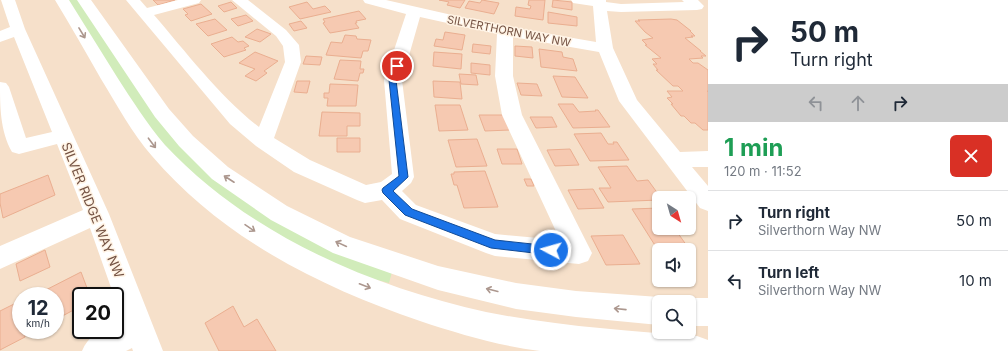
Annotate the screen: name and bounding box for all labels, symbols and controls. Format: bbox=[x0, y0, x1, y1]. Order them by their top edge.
street label: SILVERTHORN WAY NW bbox=[446, 12, 572, 50]
text: 50 m bbox=[790, 15, 859, 49]
icon: right bbox=[724, 16, 776, 68]
one-way arrow bbox=[79, 27, 87, 39]
pin bbox=[380, 49, 414, 83]
text: Turn right bbox=[790, 49, 873, 70]
icon: arrive bbox=[386, 55, 408, 77]
icon: left bbox=[805, 92, 827, 114]
icon: ahead bbox=[847, 92, 869, 114]
icon: right bbox=[889, 92, 911, 114]
text: 1 min bbox=[724, 133, 783, 162]
button: close bbox=[950, 135, 992, 177]
one-way arrow bbox=[148, 137, 157, 148]
street label: SILVER RIDGE WAY NW bbox=[58, 140, 128, 280]
text: 120 m · 11:52 bbox=[724, 163, 802, 179]
one-way arrow bbox=[223, 175, 234, 183]
north arrow bbox=[652, 191, 696, 235]
map controls bbox=[652, 191, 696, 339]
text: Turn right bbox=[758, 203, 830, 222]
icon: right bbox=[724, 210, 746, 232]
text: 50 m bbox=[956, 211, 992, 230]
text: Silverthorn Way NW bbox=[758, 222, 881, 238]
one-way arrow bbox=[244, 224, 255, 232]
position arrow bbox=[530, 229, 572, 271]
one-way arrow bbox=[335, 240, 347, 247]
button: sound bbox=[652, 243, 696, 287]
text: Turn left bbox=[758, 263, 819, 282]
icon: left bbox=[724, 270, 746, 292]
text: 10 m bbox=[959, 271, 992, 290]
text: Silverthorn Way NW bbox=[758, 282, 881, 298]
one-way arrow bbox=[359, 283, 371, 291]
one-way arrow bbox=[485, 286, 498, 294]
speed limit sign: 20 bbox=[72, 287, 124, 339]
button: search bbox=[652, 295, 696, 339]
text: 12 bbox=[27, 296, 49, 320]
one-way arrow bbox=[614, 305, 627, 313]
text: km/h bbox=[26, 317, 50, 329]

